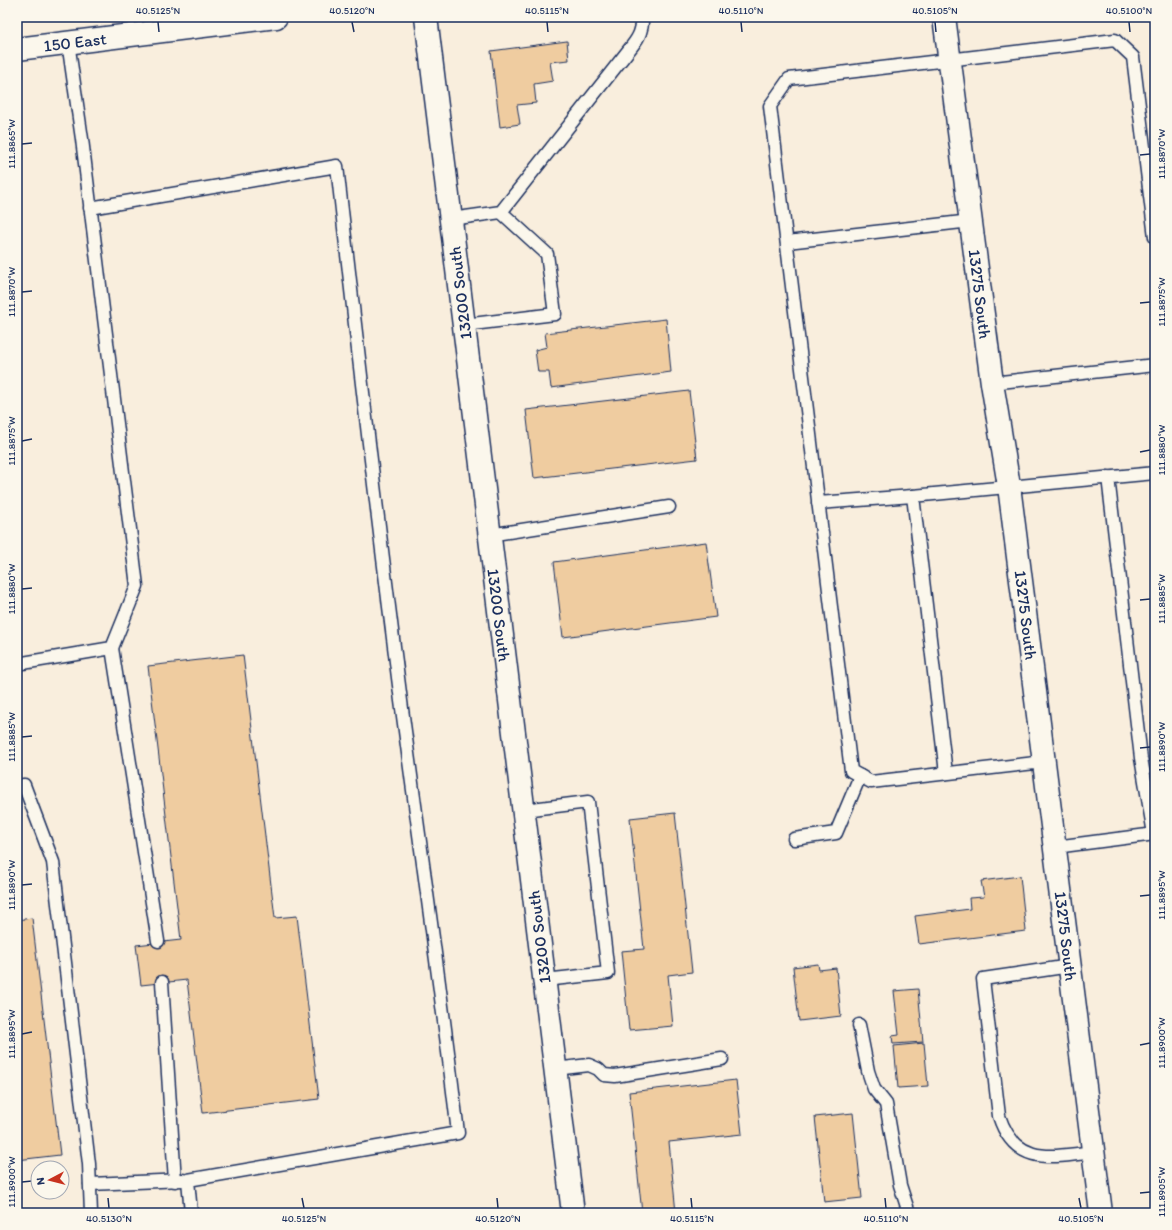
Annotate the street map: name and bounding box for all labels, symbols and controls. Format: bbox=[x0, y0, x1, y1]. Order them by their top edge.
text: 40.5125°N bbox=[136, 4, 181, 17]
text: 40.5120°N bbox=[329, 4, 375, 17]
text: 40.5115°N bbox=[525, 4, 569, 17]
text: 40.5110°N bbox=[718, 4, 764, 17]
text: 40.5105°N bbox=[912, 4, 958, 17]
text: 40.5100°N bbox=[1106, 4, 1153, 17]
street label: 150 East bbox=[42, 28, 108, 56]
text: 111.8865°W bbox=[5, 119, 18, 169]
text: 111.8870°W bbox=[1155, 129, 1168, 179]
street label: 13200 South bbox=[444, 245, 476, 341]
street label: 13275 South bbox=[965, 248, 995, 340]
text: 111.8870°W bbox=[5, 267, 18, 317]
text: 111.8875°W bbox=[1155, 277, 1168, 327]
text: 111.8875°W bbox=[5, 416, 18, 466]
text: 111.8880°W bbox=[1155, 424, 1168, 475]
text: 111.8880°W bbox=[5, 563, 18, 614]
street label: 13200 South bbox=[483, 567, 515, 663]
street label: 13275 South bbox=[1011, 569, 1041, 661]
text: 111.8885°W bbox=[1155, 574, 1168, 624]
text: 111.8885°W bbox=[5, 712, 18, 762]
text: 111.8890°W bbox=[1155, 721, 1168, 772]
text: 111.8890°W bbox=[5, 859, 18, 910]
text: 111.8895°W bbox=[1155, 870, 1168, 920]
street label: 13200 South bbox=[523, 889, 555, 985]
street label: 13275 South bbox=[1051, 890, 1081, 982]
text: 111.8895°W bbox=[5, 1009, 18, 1059]
text: 111.8900°W bbox=[1155, 1017, 1168, 1068]
text: 111.8900°W bbox=[5, 1156, 18, 1207]
north arrow bbox=[30, 1160, 70, 1200]
text: 111.8905°W bbox=[1155, 1167, 1168, 1217]
text: N bbox=[34, 1177, 47, 1186]
text: 40.5130°N bbox=[86, 1212, 132, 1225]
text: 40.5125°N bbox=[282, 1212, 327, 1225]
text: 40.5120°N bbox=[475, 1212, 521, 1225]
text: 40.5115°N bbox=[670, 1212, 714, 1225]
text: 40.5110°N bbox=[863, 1212, 909, 1225]
text: 40.5105°N bbox=[1058, 1212, 1104, 1225]

